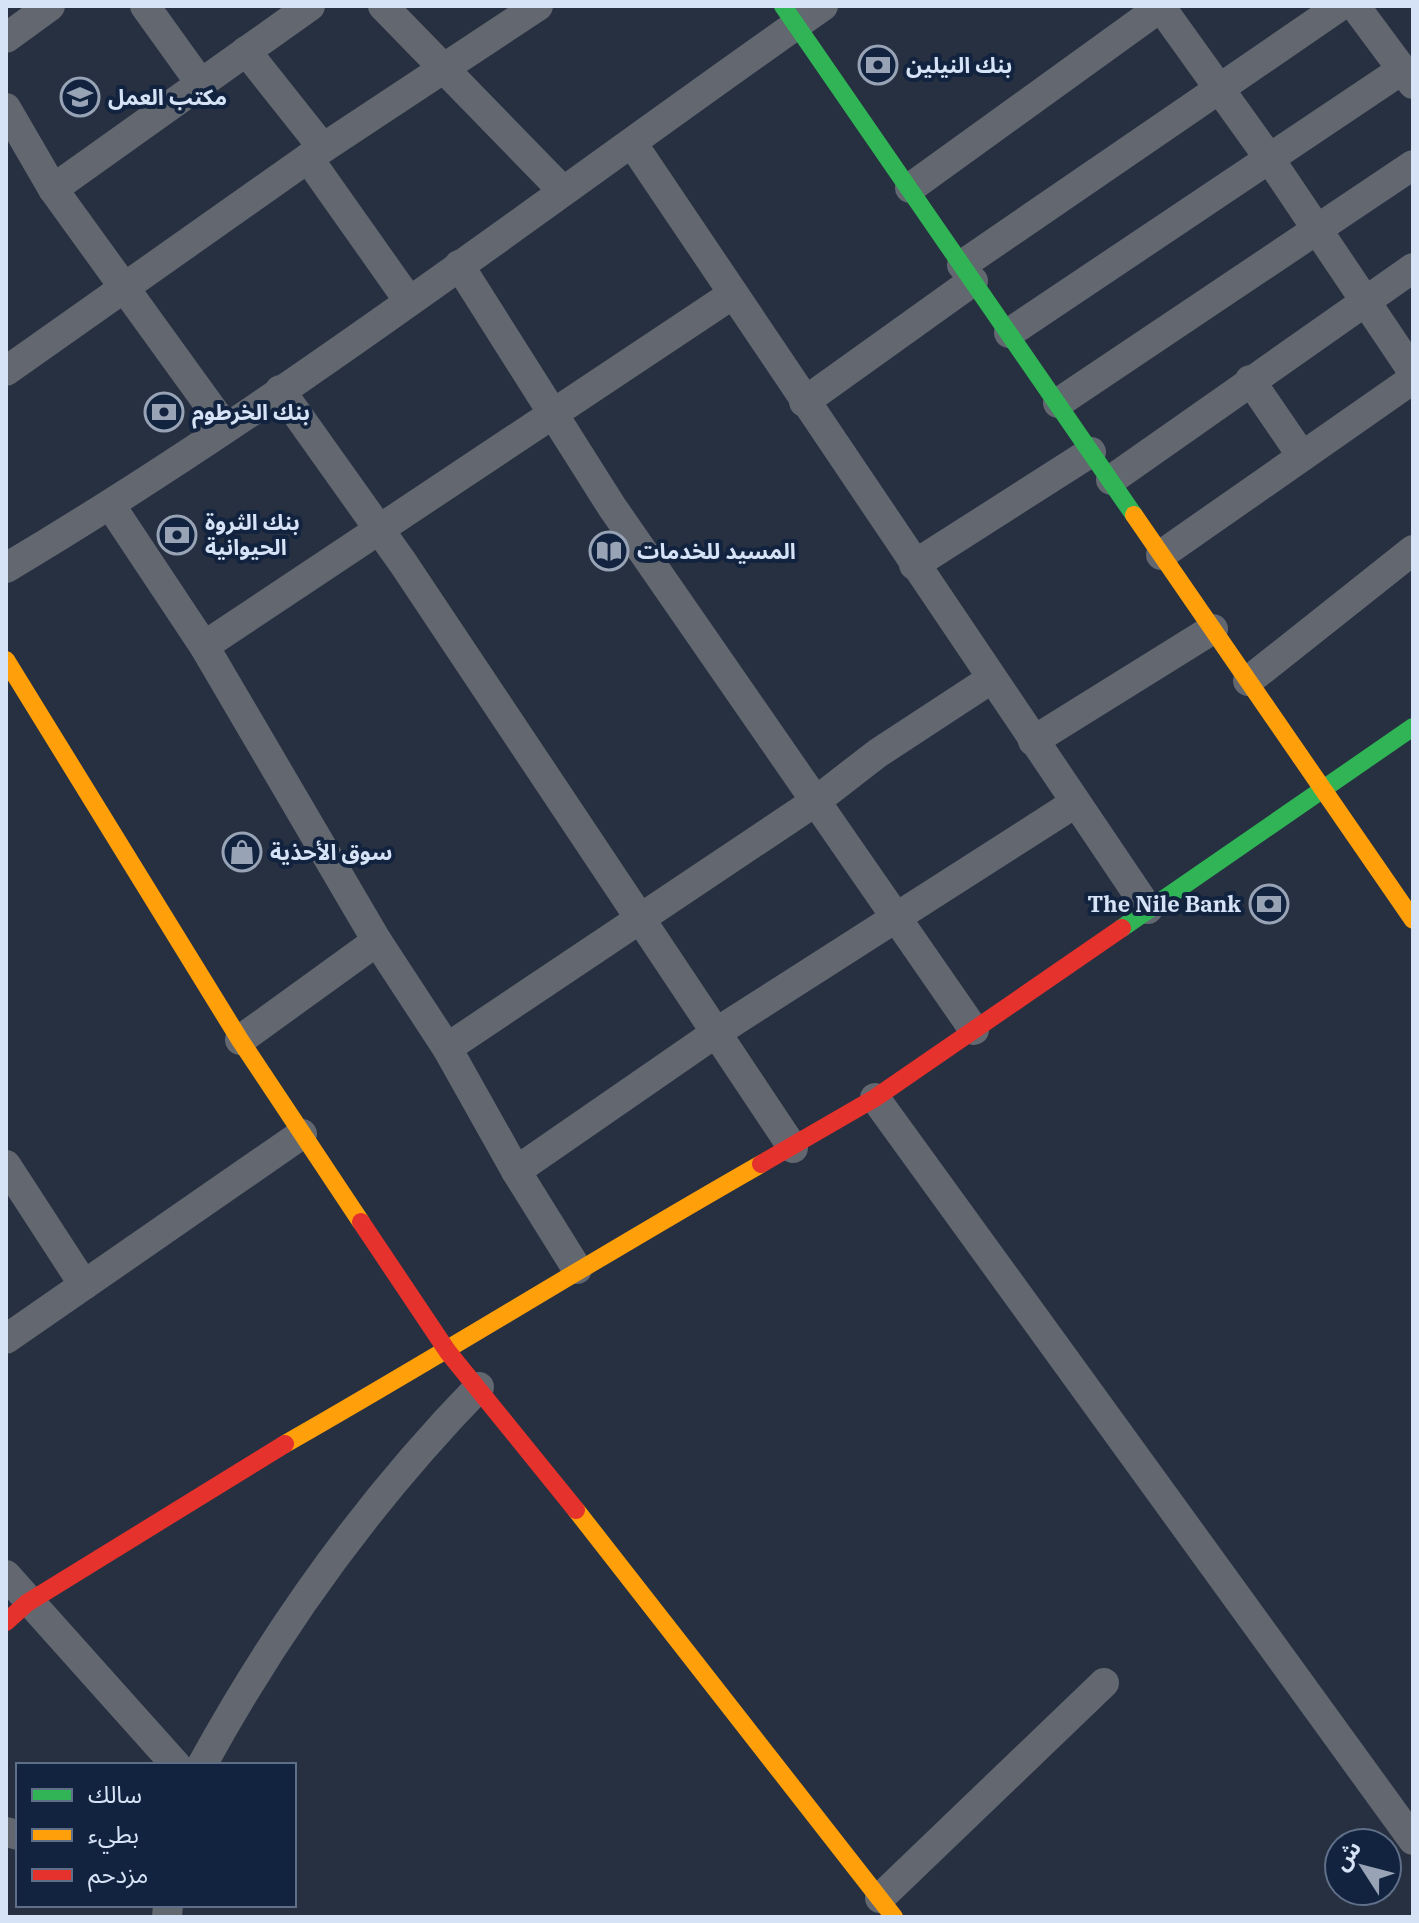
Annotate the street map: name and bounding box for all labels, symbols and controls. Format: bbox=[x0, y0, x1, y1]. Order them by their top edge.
bank icon: بنك النيلين bbox=[857, 44, 899, 86]
place label: بنك النيلين bbox=[906, 50, 1012, 79]
school or university icon: مكتب العمل bbox=[59, 76, 101, 118]
place label: مكتب العمل bbox=[108, 82, 227, 111]
bank icon: بنك الخرطوم bbox=[143, 391, 185, 433]
place label: بنك الخرطوم bbox=[192, 397, 310, 429]
place label: بنك الثروة الحيوانية bbox=[205, 507, 300, 561]
bank icon: بنك الثروة الحيوانية bbox=[156, 514, 198, 556]
library icon: المسيد للخدمات bbox=[588, 530, 630, 572]
place label: المسيد للخدمات bbox=[637, 536, 796, 565]
shop icon: سوق الأحذية bbox=[221, 831, 263, 873]
place label: سوق الأحذية bbox=[270, 837, 392, 866]
bank icon: The Nile Bank bbox=[1248, 883, 1290, 925]
place label: The Nile Bank bbox=[1087, 889, 1241, 918]
legend bbox=[16, 1763, 296, 1907]
text: سالك bbox=[88, 1778, 142, 1810]
text: بطيء bbox=[88, 1818, 139, 1854]
north arrow bbox=[1323, 1827, 1403, 1907]
text: ش bbox=[1326, 1834, 1367, 1876]
text: مزدحم bbox=[88, 1858, 148, 1892]

